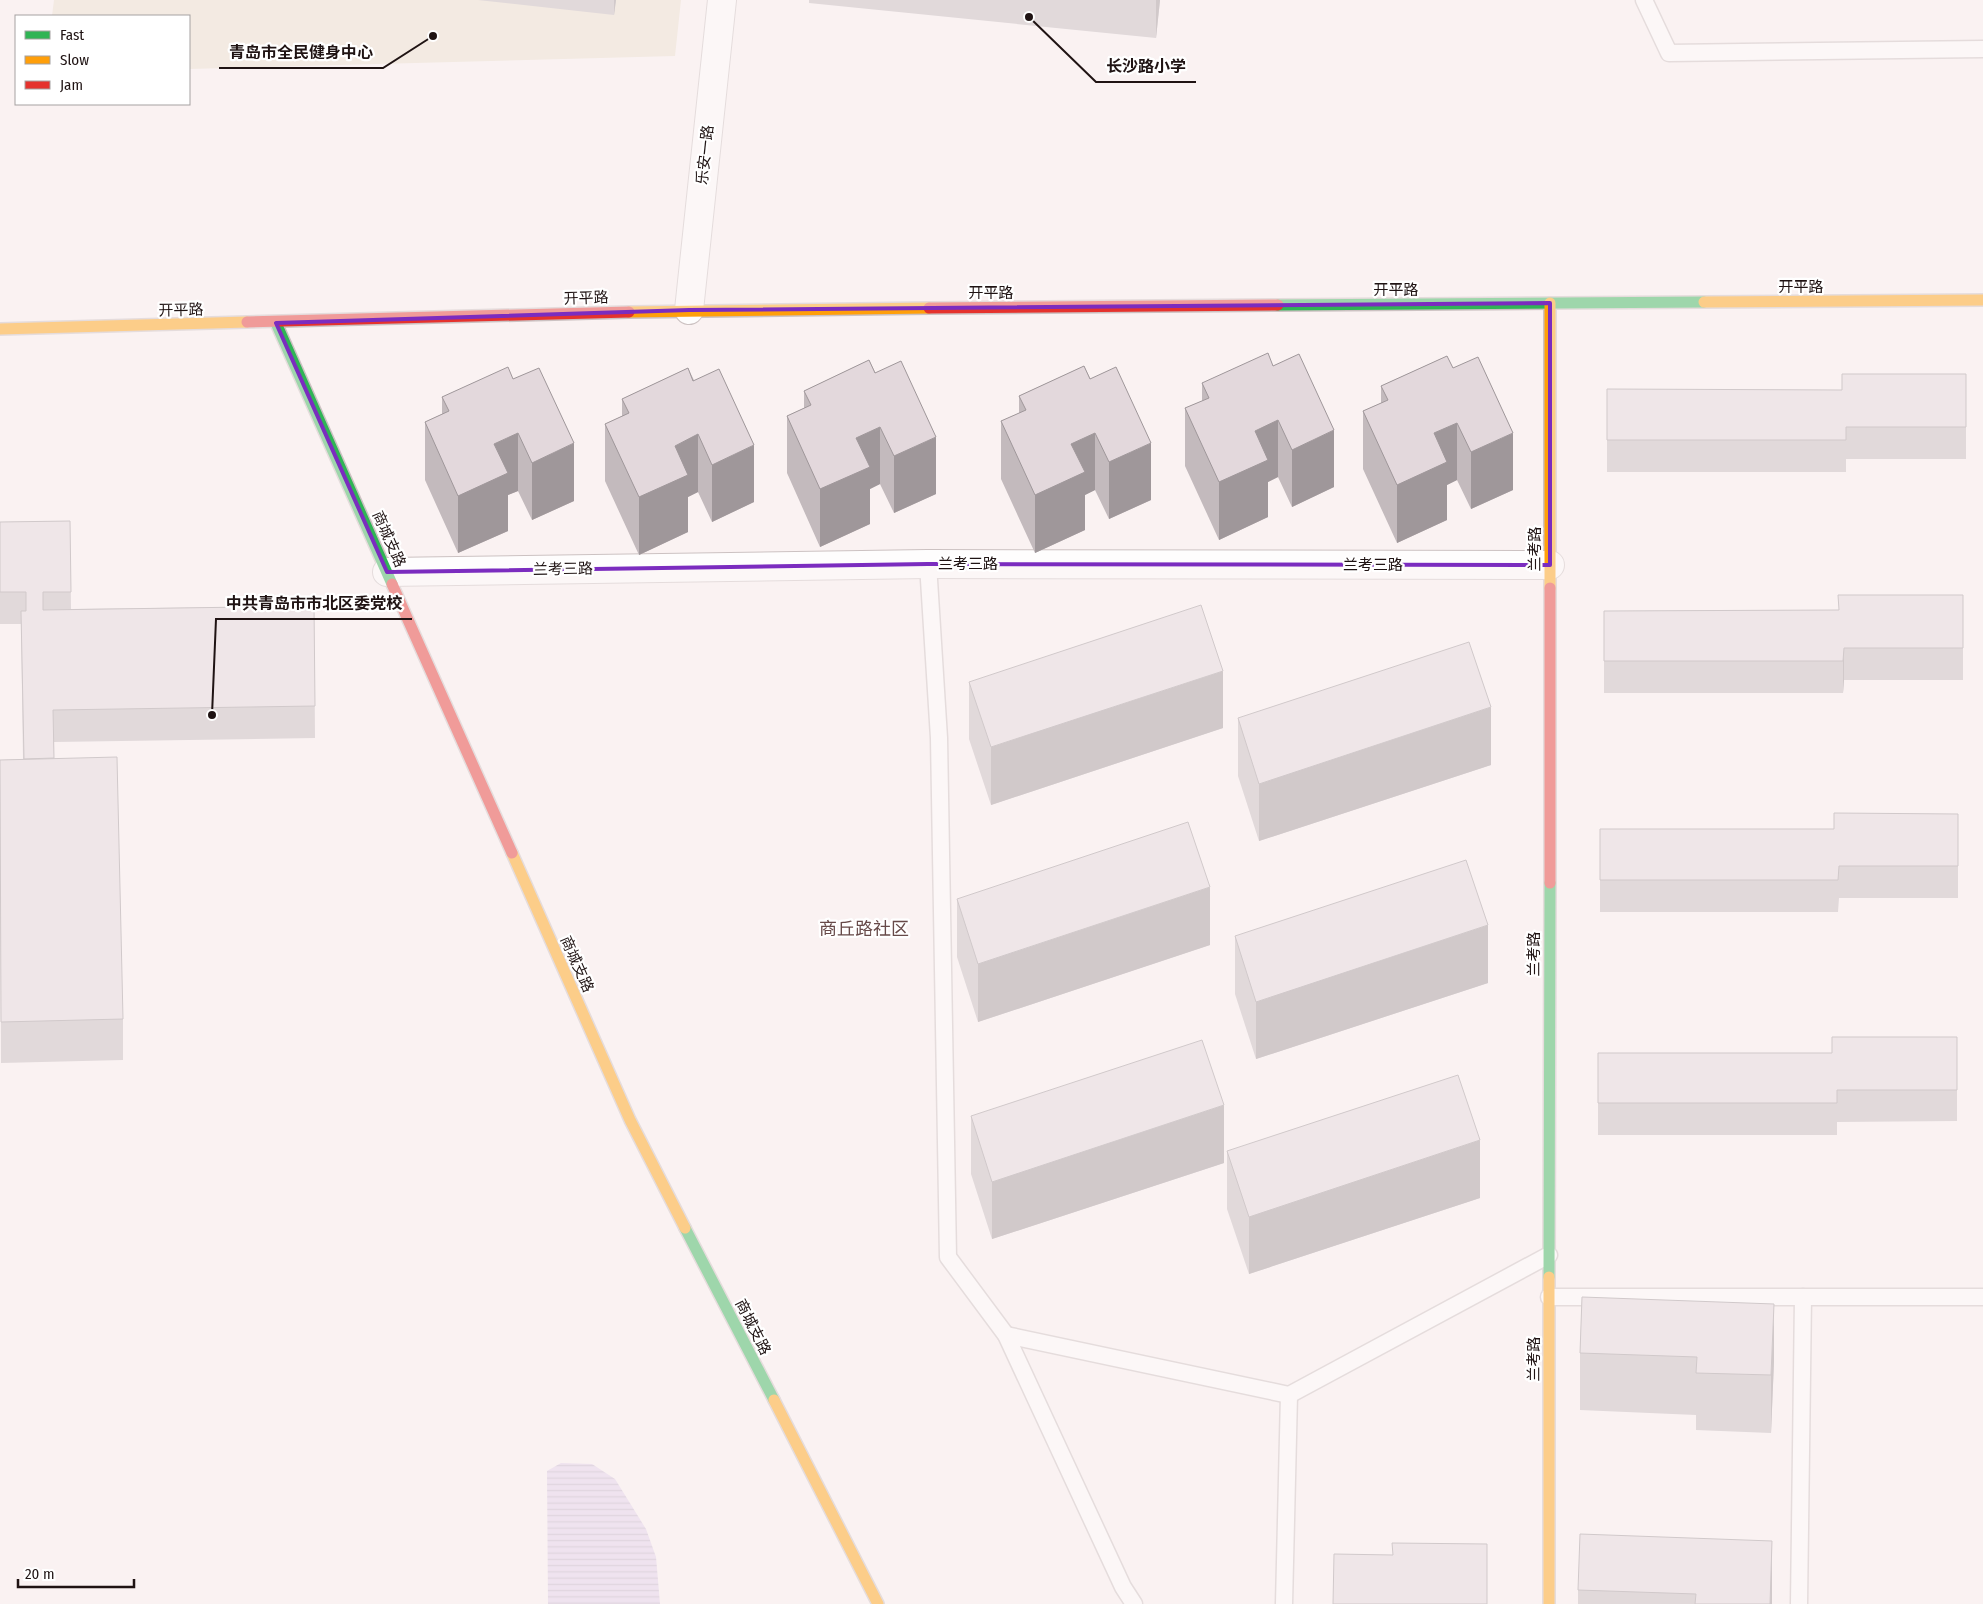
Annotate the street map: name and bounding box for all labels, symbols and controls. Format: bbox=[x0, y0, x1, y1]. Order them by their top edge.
legend bbox=[15, 15, 190, 105]
text: Fast bbox=[60, 26, 84, 44]
callout: 青岛市全民健身中心 bbox=[219, 37, 383, 68]
text: 青岛市全民健身中心 bbox=[229, 43, 373, 62]
text: Slow bbox=[60, 51, 89, 69]
callout: 长沙路小学 bbox=[1096, 51, 1196, 82]
text: 长沙路小学 bbox=[1106, 57, 1186, 76]
text: Jam bbox=[60, 76, 83, 94]
street label: 乐安一路 bbox=[693, 124, 717, 186]
street label: 开平路 bbox=[1778, 278, 1824, 296]
street label: 开平路 bbox=[1373, 281, 1419, 299]
street label: 开平路 bbox=[968, 284, 1014, 302]
street label: 开平路 bbox=[563, 288, 609, 308]
street label: 开平路 bbox=[158, 301, 204, 319]
street label: 商城支路 bbox=[369, 508, 409, 570]
street label: 兰考路 bbox=[1526, 526, 1544, 572]
street label: 兰考三路 bbox=[938, 555, 998, 573]
street label: 兰考三路 bbox=[1343, 556, 1403, 574]
street label: 兰考三路 bbox=[533, 559, 593, 579]
callout: 中共青岛市市北区委党校 bbox=[216, 588, 412, 619]
text: 中共青岛市市北区委党校 bbox=[226, 594, 403, 613]
district label: 商丘路社区 bbox=[819, 918, 909, 940]
street label: 兰考路 bbox=[1525, 931, 1543, 977]
street label: 商城支路 bbox=[557, 933, 597, 995]
street label: 商城支路 bbox=[731, 1296, 775, 1358]
street label: 兰考路 bbox=[1525, 1336, 1543, 1382]
scale bar bbox=[18, 1556, 134, 1588]
text: 20 m bbox=[25, 1565, 55, 1583]

